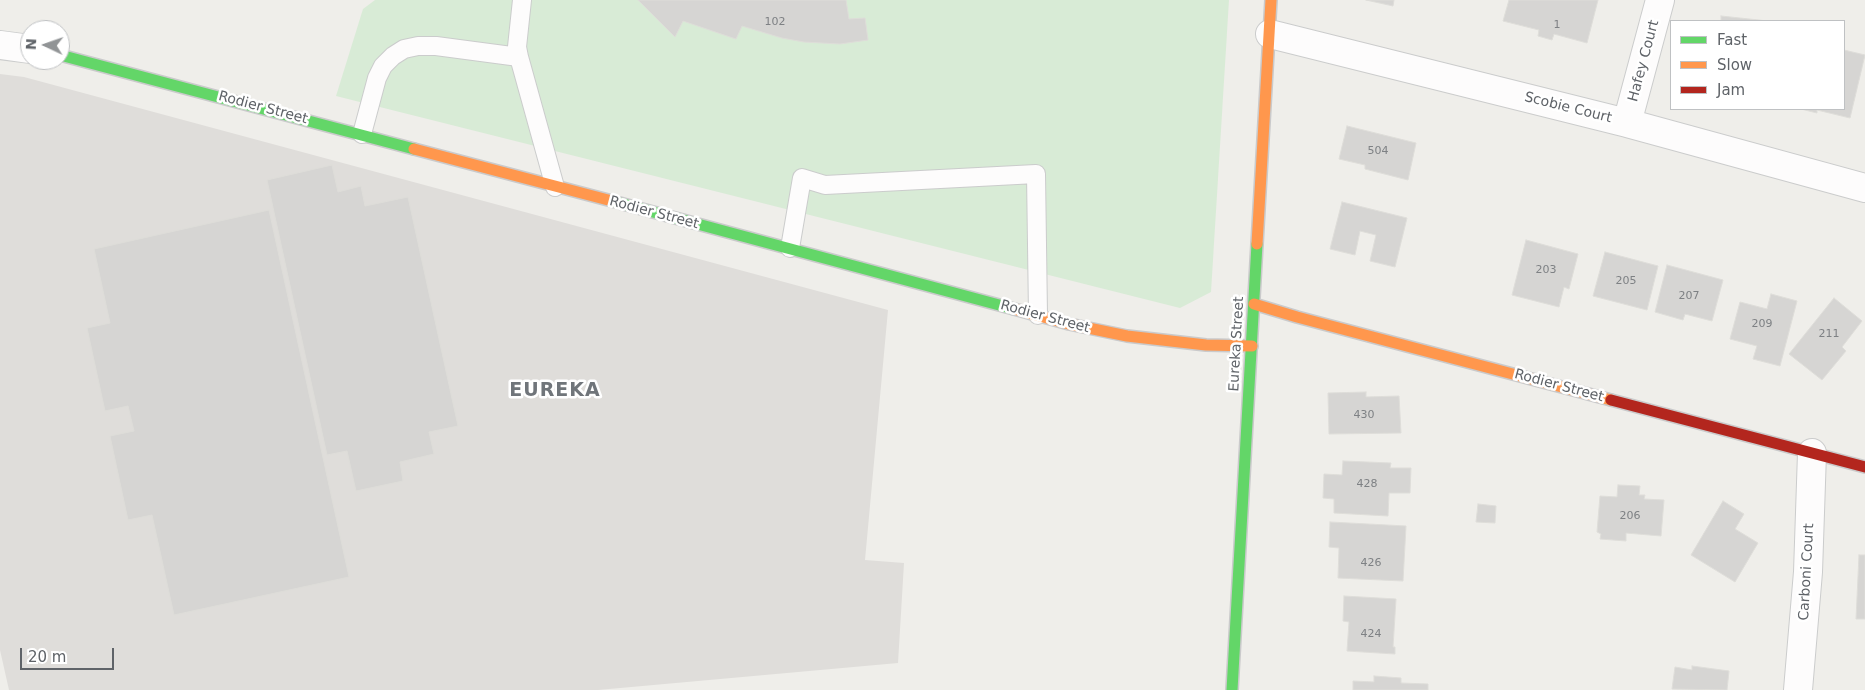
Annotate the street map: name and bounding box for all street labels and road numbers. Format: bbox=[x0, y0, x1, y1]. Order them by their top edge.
street label: Hafey Court bbox=[1625, 18, 1663, 104]
street label: Rodier Street bbox=[216, 88, 310, 128]
street label: Scobie Court bbox=[1523, 89, 1613, 127]
street label: Rodier Street bbox=[607, 193, 701, 233]
street label: Eureka Street bbox=[1226, 296, 1248, 392]
street label: Rodier Street bbox=[998, 297, 1092, 337]
street label: Rodier Street bbox=[1512, 366, 1606, 406]
street label: Carboni Court bbox=[1796, 523, 1818, 621]

